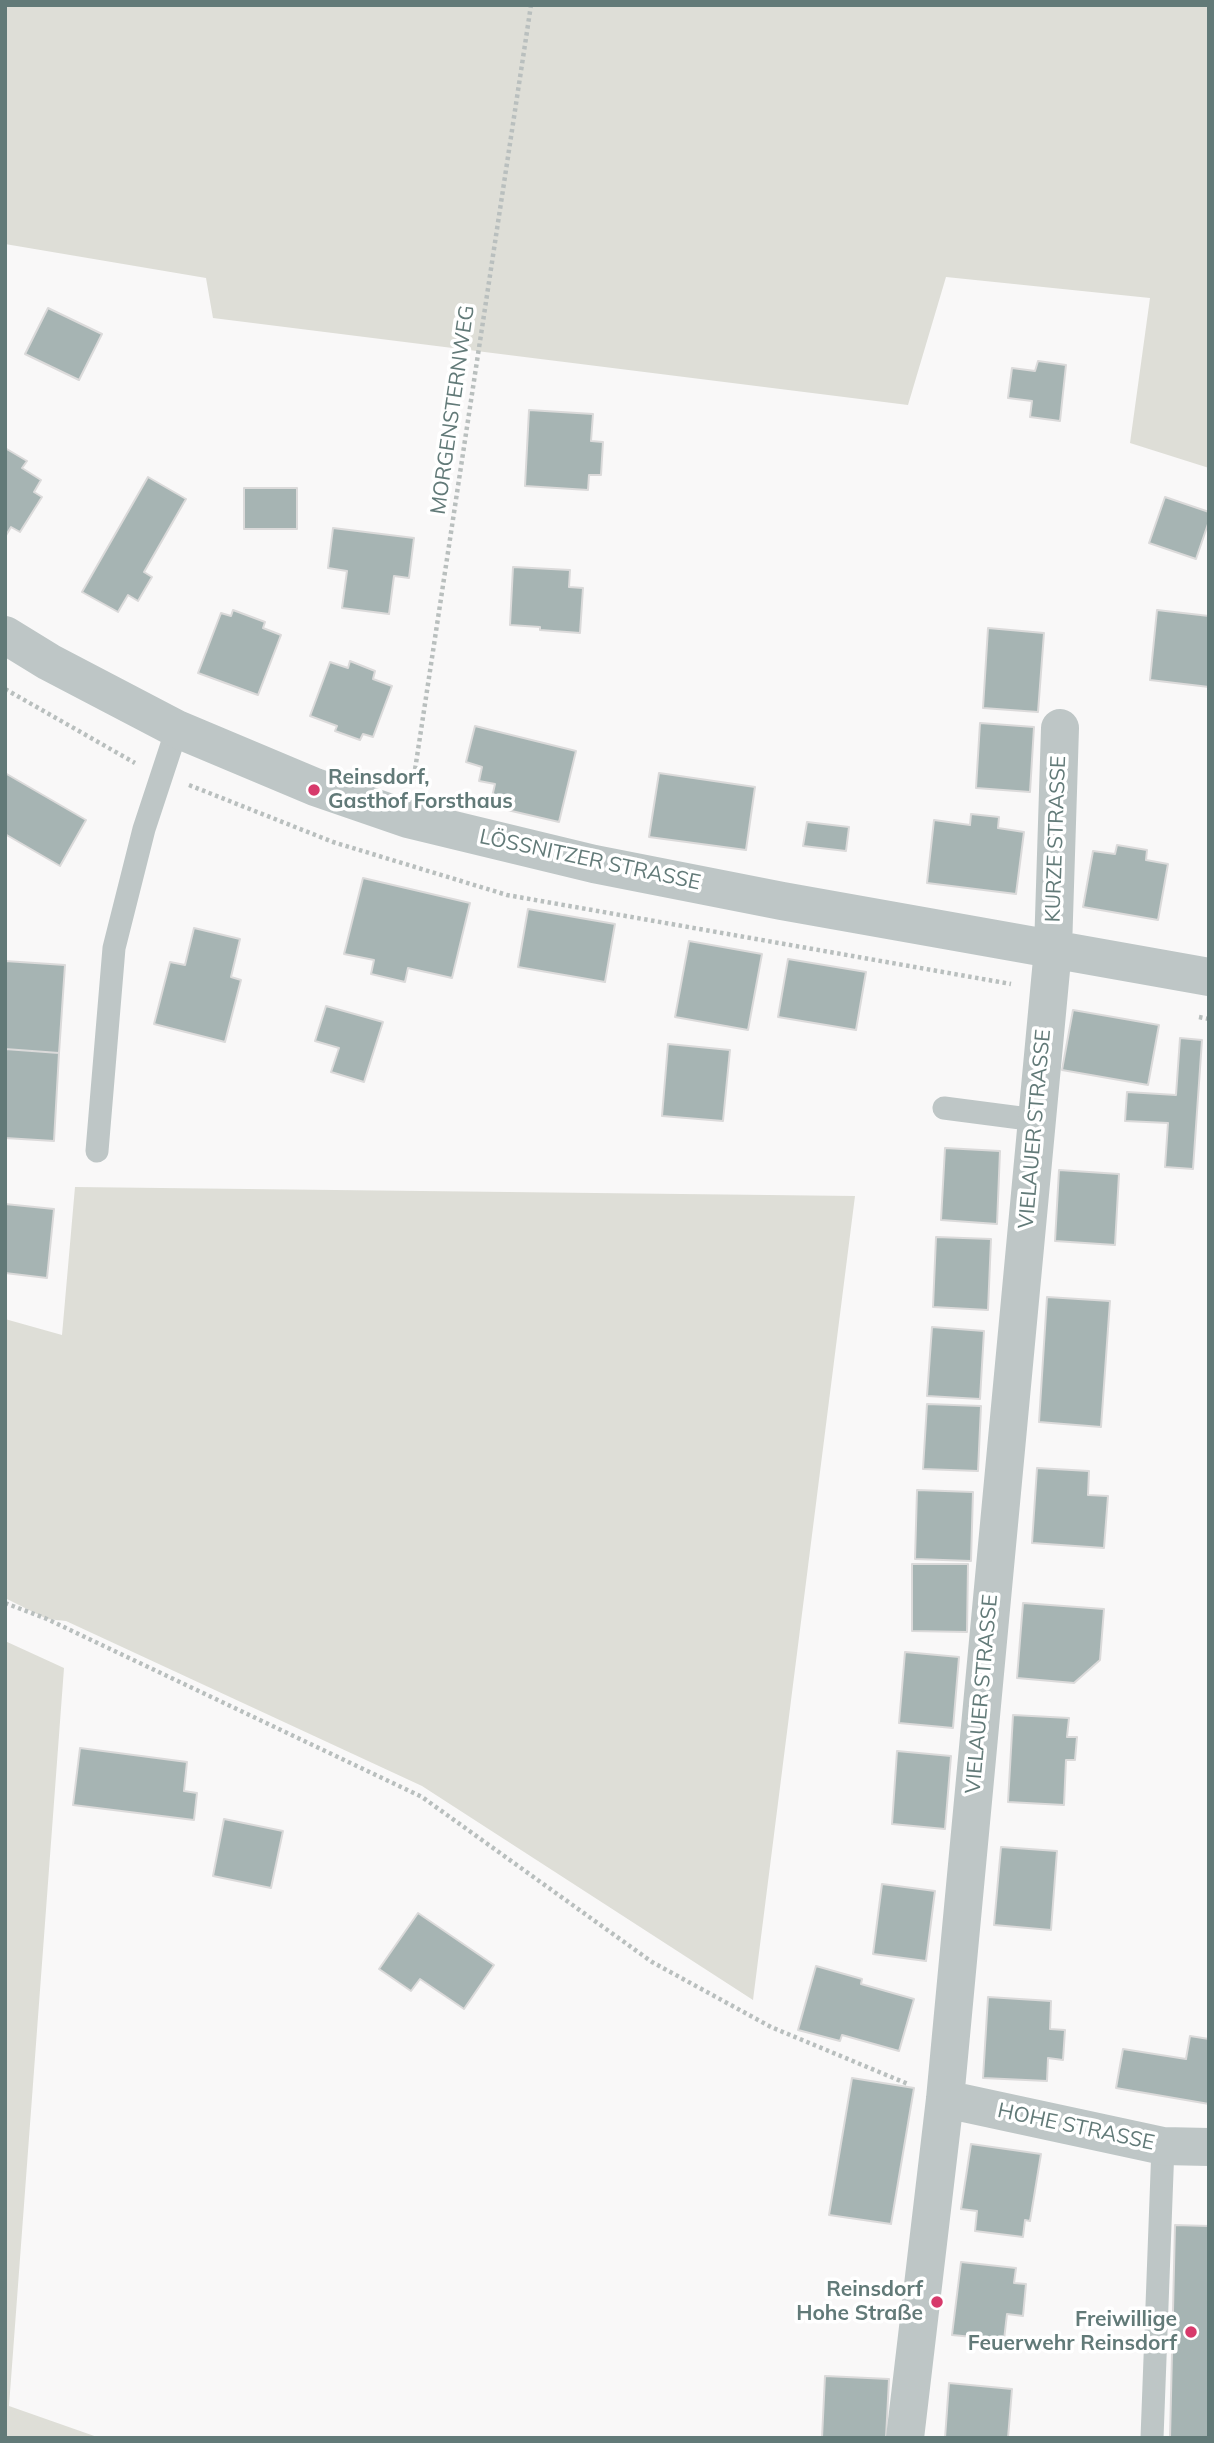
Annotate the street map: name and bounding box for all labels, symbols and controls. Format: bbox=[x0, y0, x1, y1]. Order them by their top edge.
street label: MORGENSTERNWEG bbox=[426, 304, 480, 516]
street label: KURZE STRASSE bbox=[1040, 755, 1072, 923]
place label: Reinsdorf, Gasthof Forsthaus bbox=[328, 765, 513, 815]
marker: Reinsdorf, Gasthof Forsthaus bbox=[306, 782, 322, 798]
street label: LÖSSNITZER STRASSE bbox=[477, 824, 703, 896]
street label: VIELAUER STRASSE bbox=[1014, 1028, 1056, 1230]
street label: VIELAUER STRASSE bbox=[961, 1593, 1003, 1795]
street label: HOHE STRASSE bbox=[995, 2098, 1157, 2156]
place label: Reinsdorf Hohe Straße bbox=[796, 2277, 923, 2327]
marker: Reinsdorf Hohe Straße bbox=[929, 2294, 945, 2310]
place label: Freiwillige Feuerwehr Reinsdorf bbox=[968, 2307, 1177, 2357]
marker: Freiwillige Feuerwehr Reinsdorf bbox=[1183, 2324, 1199, 2340]

